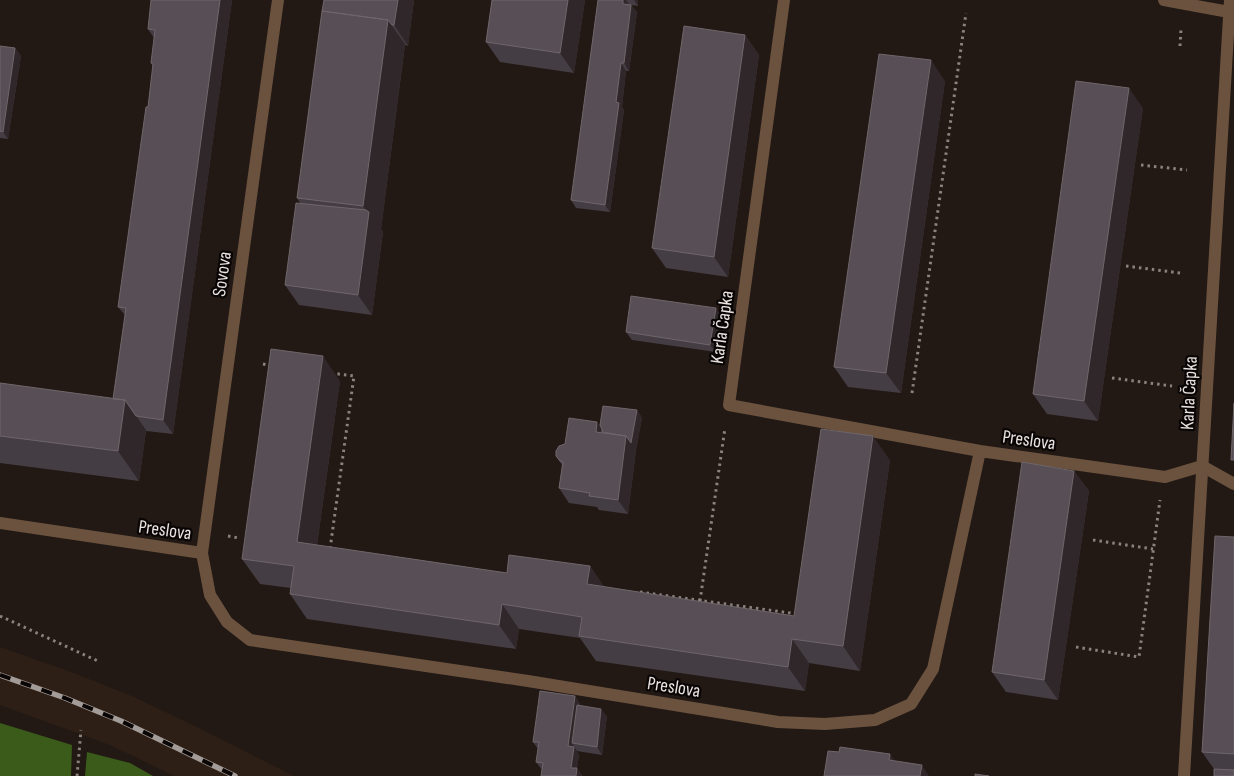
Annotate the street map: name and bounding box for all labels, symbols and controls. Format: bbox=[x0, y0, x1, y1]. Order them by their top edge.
street label: Sovova bbox=[208, 250, 237, 298]
street label: Karla Čapka bbox=[706, 289, 739, 365]
street label: Karla Čapka bbox=[1176, 356, 1203, 431]
street label: Preslova bbox=[1001, 425, 1057, 456]
street label: Preslova bbox=[137, 515, 193, 546]
street label: Preslova bbox=[646, 672, 702, 703]

